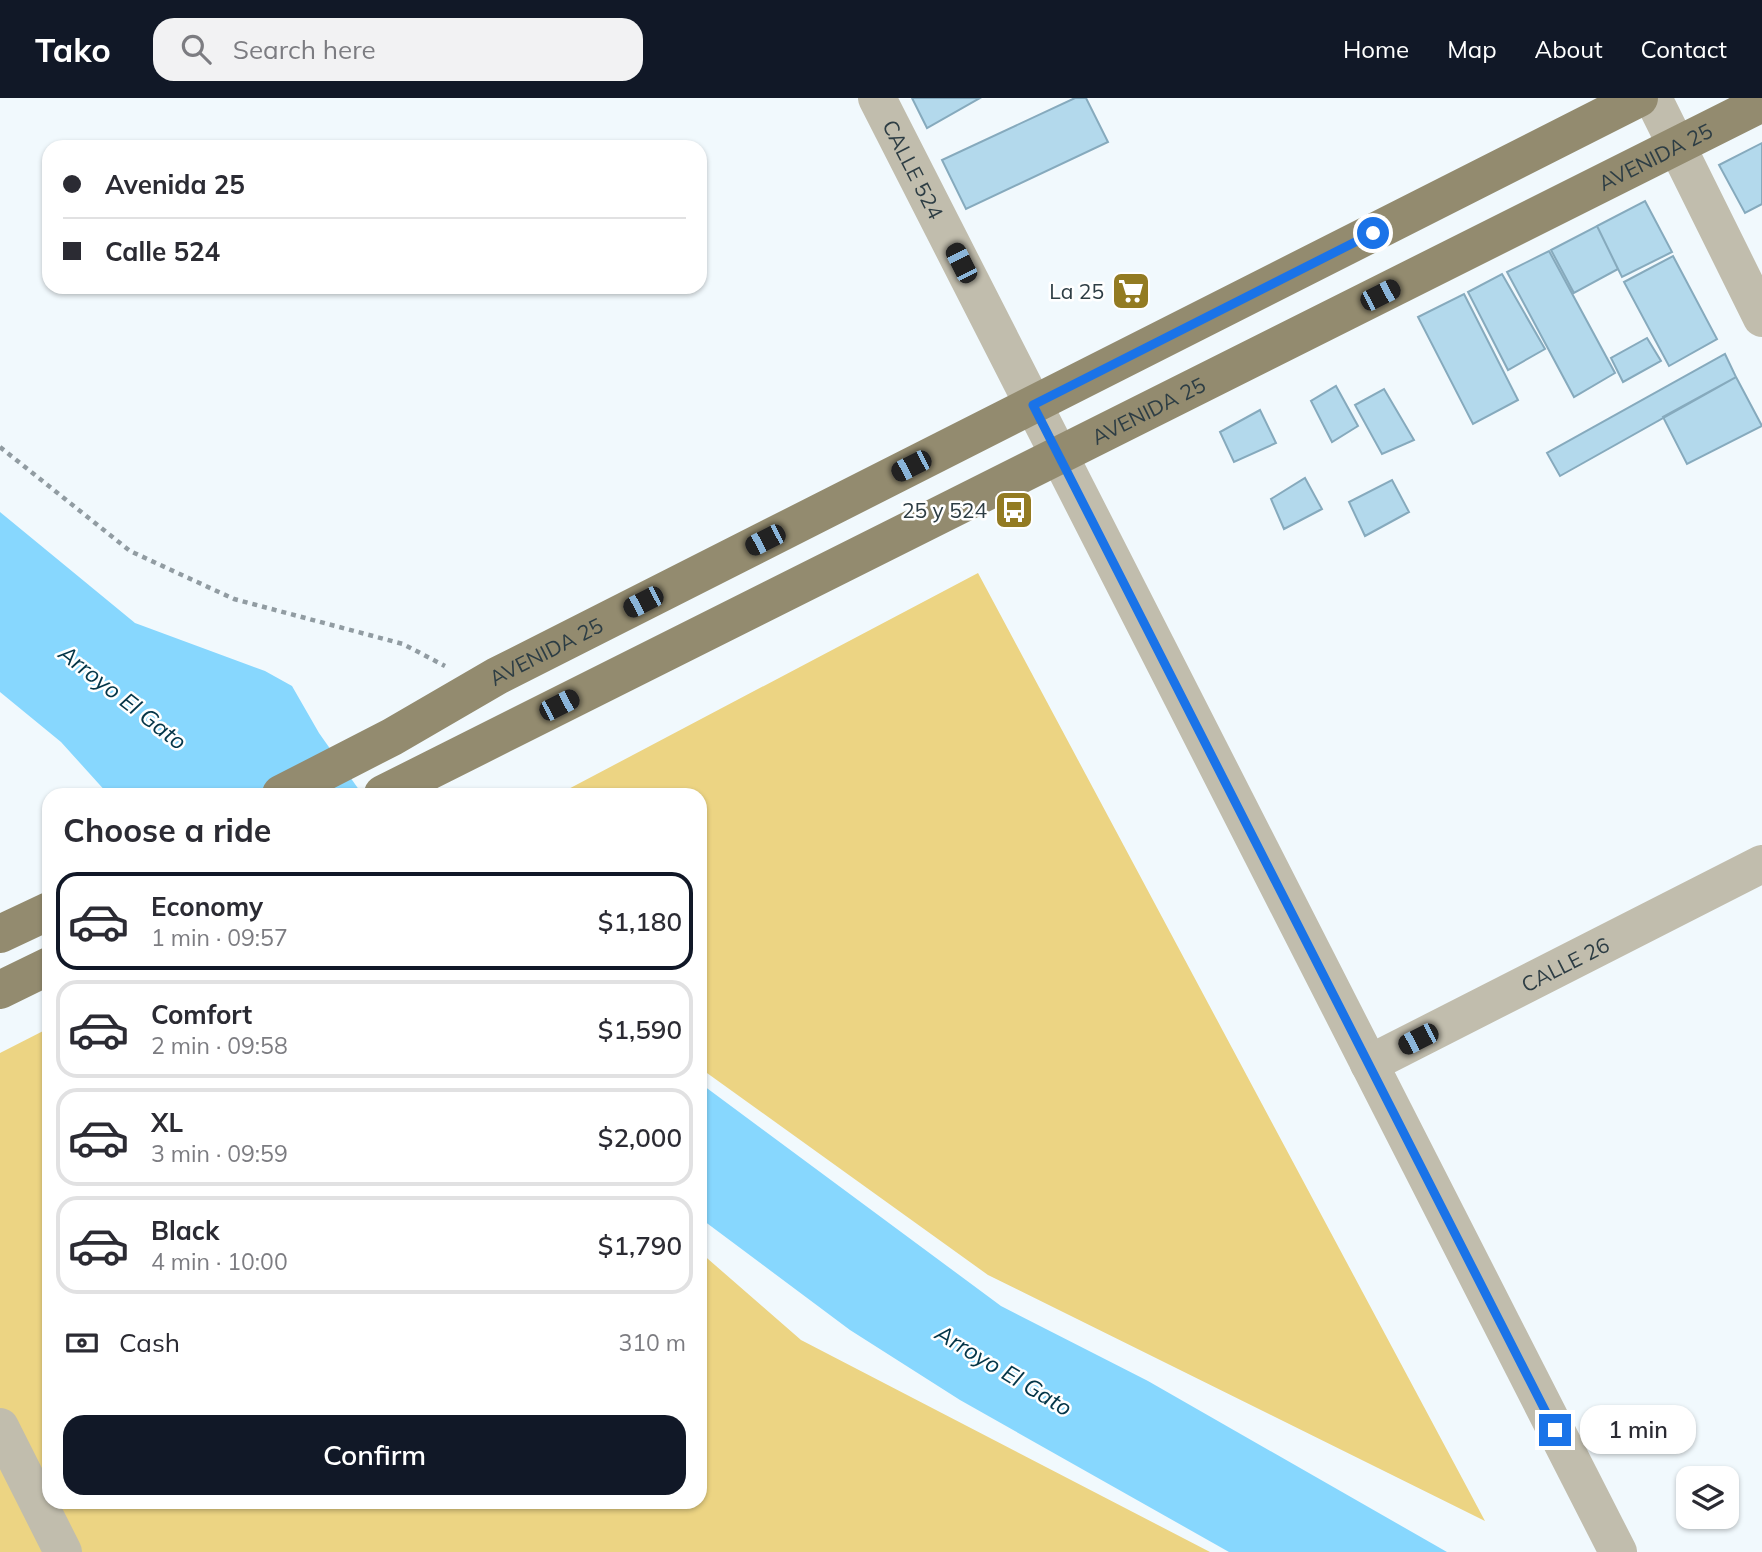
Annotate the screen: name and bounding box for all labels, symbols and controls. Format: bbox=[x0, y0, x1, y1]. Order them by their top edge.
search box bbox=[153, 18, 643, 81]
text: Tako bbox=[35, 29, 111, 70]
icon: search bbox=[177, 30, 215, 68]
text: Search here bbox=[233, 33, 376, 66]
text: Home bbox=[1343, 34, 1409, 64]
text: Map bbox=[1447, 34, 1497, 64]
text: About bbox=[1535, 34, 1603, 64]
text: Contact bbox=[1641, 34, 1727, 64]
street label: CALLE 524 bbox=[877, 115, 950, 224]
street label: AVENIDA 25 bbox=[1594, 117, 1716, 196]
text: Avenida 25 bbox=[105, 168, 245, 201]
route start bbox=[1357, 217, 1389, 249]
text: Calle 524 bbox=[105, 235, 220, 268]
car bbox=[943, 240, 980, 286]
supermarket icon: La 25 bbox=[1110, 270, 1152, 312]
car bbox=[1357, 276, 1404, 314]
place label: La 25 bbox=[1049, 278, 1104, 304]
street label: AVENIDA 25 bbox=[1087, 371, 1210, 450]
car bbox=[888, 447, 935, 485]
bus stop icon: 25 y 524 bbox=[993, 489, 1035, 531]
place label: 25 y 524 bbox=[902, 497, 987, 523]
car bbox=[742, 521, 789, 559]
car bbox=[620, 583, 667, 621]
street label: AVENIDA 25 bbox=[484, 612, 607, 691]
water label: Arroyo El Gato bbox=[52, 637, 193, 756]
car bbox=[536, 686, 583, 724]
text: Choose a ride bbox=[63, 810, 271, 850]
icon: car bbox=[67, 890, 130, 953]
text: Economy bbox=[151, 890, 263, 923]
text: $1,180 bbox=[598, 905, 682, 938]
text: 1 min · 09:57 bbox=[151, 923, 288, 952]
street label: CALLE 26 bbox=[1517, 931, 1613, 997]
icon: car bbox=[67, 998, 130, 1061]
text: Comfort bbox=[151, 998, 252, 1031]
text: $1,590 bbox=[598, 1013, 682, 1046]
car bbox=[1395, 1020, 1442, 1058]
text: 2 min · 09:58 bbox=[151, 1031, 288, 1060]
icon: car bbox=[67, 1106, 130, 1169]
text: XL bbox=[151, 1106, 183, 1139]
text: $2,000 bbox=[598, 1121, 682, 1154]
text: 3 min · 09:59 bbox=[151, 1139, 288, 1168]
icon: car bbox=[67, 1214, 130, 1277]
text: Black bbox=[151, 1214, 219, 1247]
text: $1,790 bbox=[598, 1229, 682, 1262]
text: 4 min · 10:00 bbox=[151, 1247, 288, 1276]
water label: Arroyo El Gato bbox=[930, 1317, 1078, 1422]
icon: cash bbox=[63, 1324, 101, 1362]
text: Cash bbox=[119, 1326, 180, 1359]
text: 310 m bbox=[618, 1328, 686, 1357]
callout: 1 min bbox=[1580, 1406, 1695, 1454]
route end bbox=[1539, 1414, 1571, 1446]
button: Confirm bbox=[63, 1415, 686, 1495]
text: 1 min bbox=[1608, 1415, 1668, 1444]
map controls bbox=[1676, 1466, 1739, 1529]
button: layers bbox=[1676, 1466, 1739, 1529]

